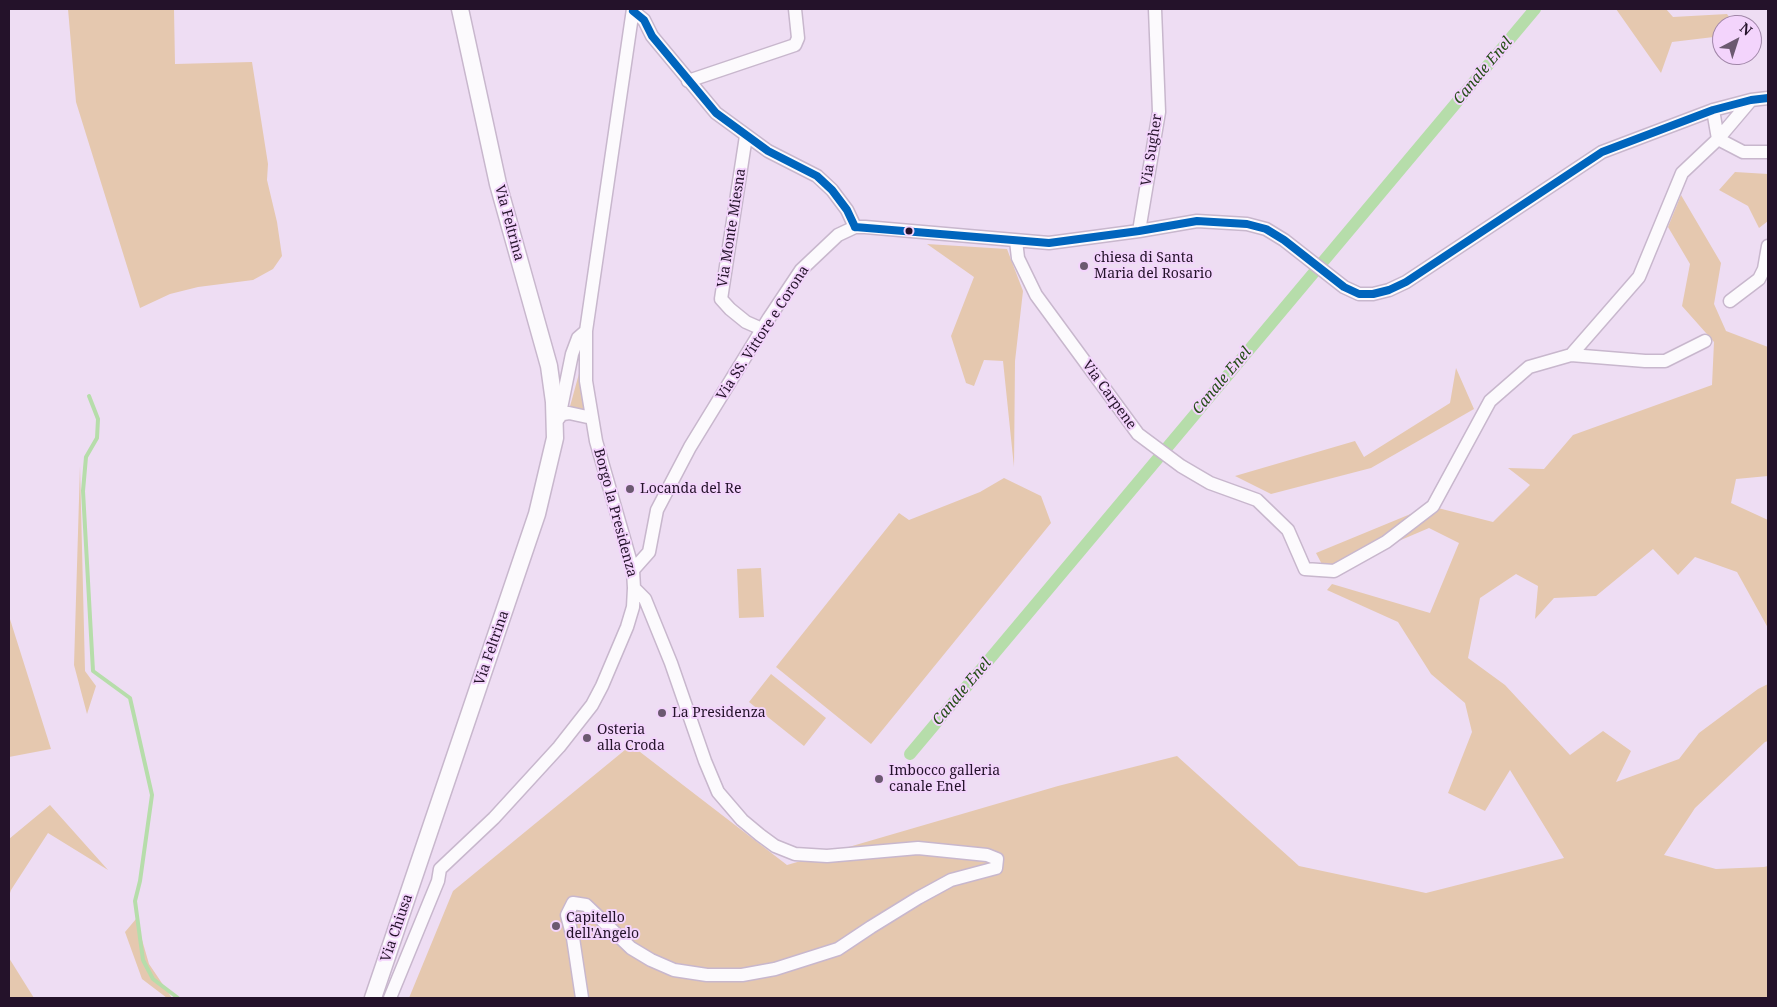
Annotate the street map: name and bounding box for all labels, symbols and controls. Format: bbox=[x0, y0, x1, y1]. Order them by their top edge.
north arrow bbox=[1712, 15, 1762, 65]
text: N bbox=[1736, 18, 1757, 40]
water label: Canale Enel bbox=[1450, 34, 1516, 108]
street label: Via Sugher bbox=[1138, 113, 1166, 187]
street label: Via Monte Miesna bbox=[714, 167, 750, 289]
street label: Via Feltrina bbox=[491, 183, 527, 263]
unlabelled marker bbox=[904, 226, 914, 236]
place label: chiesa di Santa Maria del Rosario bbox=[1094, 250, 1212, 282]
marker: chiesa di Santa Maria del Rosario bbox=[1078, 260, 1090, 272]
street label: Via SS. Vittore e Corona bbox=[713, 263, 813, 403]
water label: Canale Enel bbox=[1189, 344, 1255, 418]
street label: Via Carpene bbox=[1078, 357, 1140, 433]
street label: Borgo la Presidenza bbox=[590, 447, 640, 579]
place label: Locanda del Re bbox=[640, 481, 741, 497]
marker: Locanda del Re bbox=[624, 483, 636, 495]
street label: Via Feltrina bbox=[471, 608, 513, 688]
water label: Canale Enel bbox=[929, 655, 995, 729]
place label: La Presidenza bbox=[672, 705, 766, 721]
marker: La Presidenza bbox=[656, 707, 668, 719]
place label: Osteria alla Croda bbox=[597, 722, 665, 754]
marker: Osteria alla Croda bbox=[581, 732, 593, 744]
place label: Imbocco galleria canale Enel bbox=[889, 763, 1000, 796]
marker: Imbocco galleria canale Enel bbox=[873, 773, 885, 785]
street label: Via Chiusa bbox=[378, 892, 416, 964]
place label: Capitello dell'Angelo bbox=[566, 910, 639, 942]
marker: Capitello dell'Angelo bbox=[550, 920, 562, 932]

